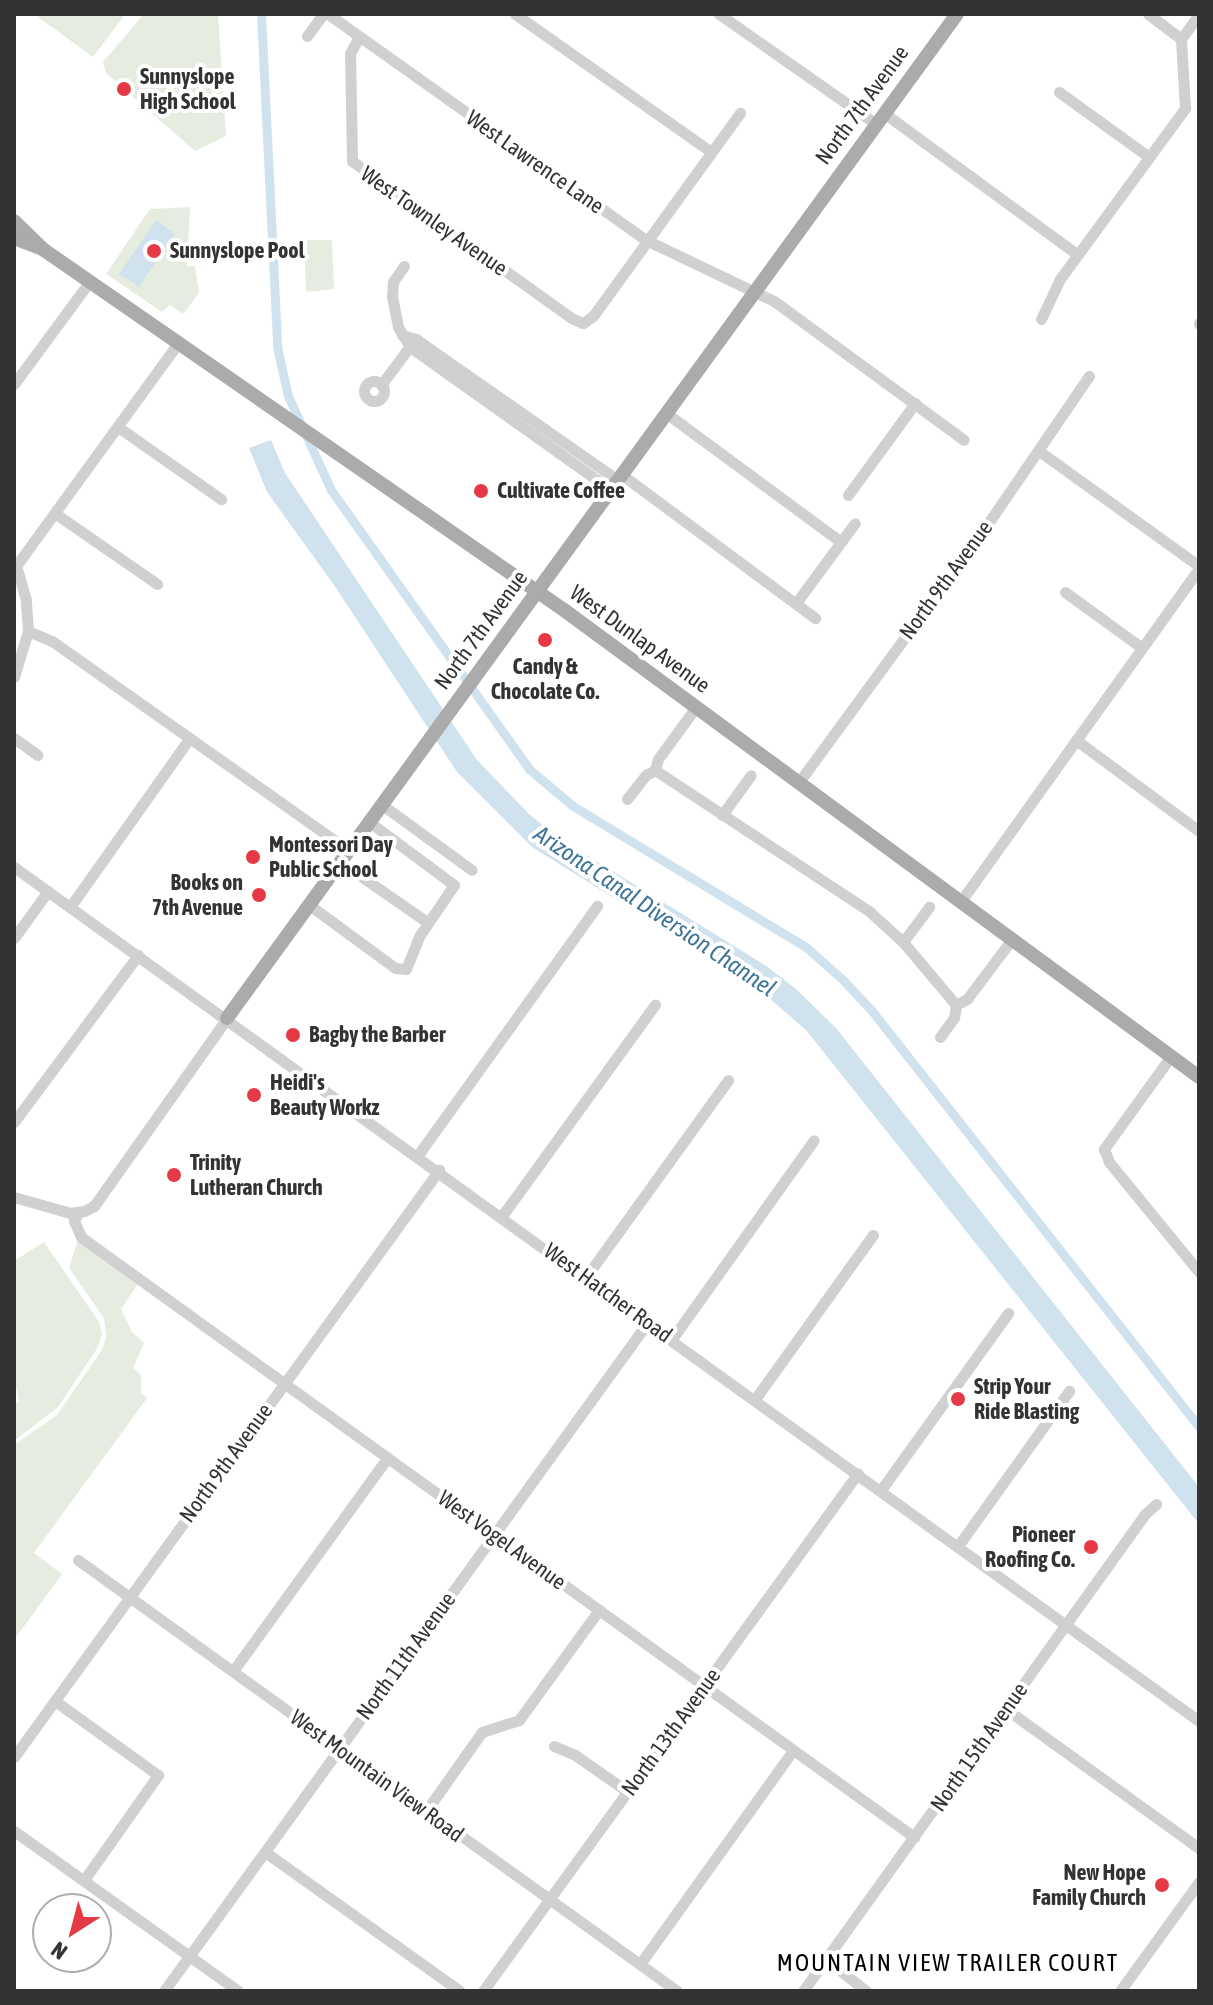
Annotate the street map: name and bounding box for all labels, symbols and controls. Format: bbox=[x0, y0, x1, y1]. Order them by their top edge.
street label: North 7th Avenue bbox=[810, 40, 914, 170]
place label: Sunnyslope High School bbox=[140, 63, 236, 114]
marker: Sunnyslope High School bbox=[115, 80, 133, 98]
street label: West Lawrence Lane bbox=[461, 105, 609, 219]
street label: West Townley Avenue bbox=[356, 161, 512, 281]
place label: Sunnyslope Pool bbox=[170, 238, 304, 264]
marker: Sunnyslope Pool bbox=[145, 242, 163, 260]
place label: Cultivate Coffee bbox=[497, 478, 625, 504]
marker: Cultivate Coffee bbox=[472, 482, 490, 500]
street label: North 9th Avenue bbox=[894, 515, 998, 645]
street label: North 7th Avenue bbox=[429, 565, 533, 695]
street label: West Dunlap Avenue bbox=[565, 579, 715, 699]
marker: Candy & Chocolate Co. bbox=[536, 631, 554, 649]
place label: Candy & Chocolate Co. bbox=[491, 653, 599, 704]
water label: Arizona Canal Diversion Channel bbox=[529, 819, 781, 1003]
place label: Montessori Day Public School bbox=[269, 831, 393, 882]
marker: Montessori Day Public School bbox=[244, 848, 262, 866]
place label: Books on 7th Avenue bbox=[152, 869, 243, 920]
marker: Books on 7th Avenue bbox=[250, 886, 268, 904]
place label: Bagby the Barber bbox=[309, 1022, 445, 1048]
marker: Bagby the Barber bbox=[284, 1026, 302, 1044]
place label: Heidi's Beauty Workz bbox=[270, 1069, 379, 1120]
marker: Heidi's Beauty Workz bbox=[245, 1086, 263, 1104]
place label: Trinity Lutheran Church bbox=[190, 1149, 323, 1200]
marker: Trinity Lutheran Church bbox=[165, 1166, 183, 1184]
street label: West Hatcher Road bbox=[539, 1238, 677, 1348]
place label: Strip Your Ride Blasting bbox=[974, 1373, 1079, 1424]
marker: Strip Your Ride Blasting bbox=[949, 1390, 967, 1408]
street label: North 9th Avenue bbox=[174, 1398, 278, 1528]
street label: West Vogel Avenue bbox=[433, 1485, 571, 1595]
place label: Pioneer Roofing Co. bbox=[985, 1521, 1075, 1572]
marker: Pioneer Roofing Co. bbox=[1082, 1538, 1100, 1556]
street label: North 11th Avenue bbox=[351, 1587, 461, 1725]
street label: North 13th Avenue bbox=[616, 1663, 726, 1801]
street label: North 15th Avenue bbox=[925, 1677, 1033, 1817]
street label: West Mountain View Road bbox=[285, 1704, 469, 1848]
place label: New Hope Family Church bbox=[1032, 1859, 1146, 1910]
marker: New Hope Family Church bbox=[1153, 1876, 1171, 1894]
north arrow bbox=[32, 1893, 112, 1973]
text: N bbox=[46, 1936, 72, 1965]
district label: MOUNTAIN VIEW TRAILER COURT bbox=[777, 1949, 1119, 1977]

